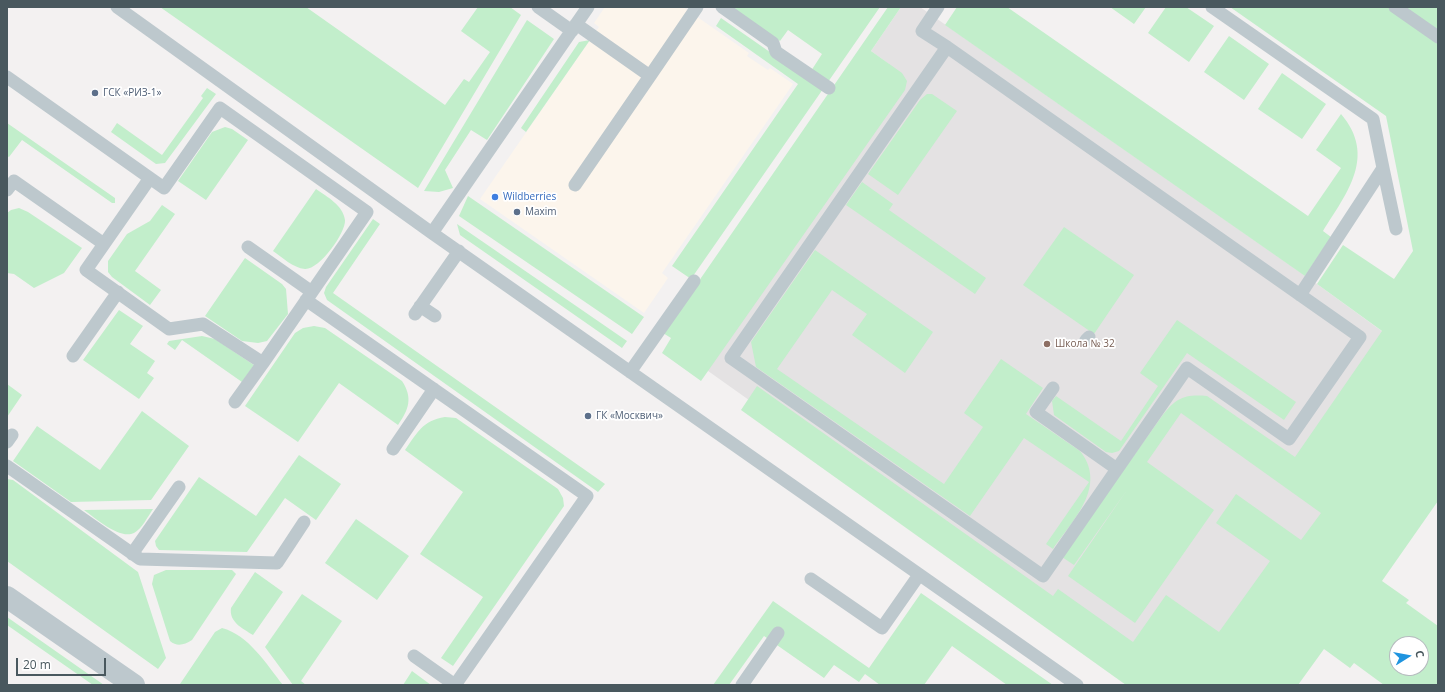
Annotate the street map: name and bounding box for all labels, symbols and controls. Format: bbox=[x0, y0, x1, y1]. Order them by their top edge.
place label: ГСК «РИЗ-1» bbox=[103, 87, 161, 99]
marker: ГСК «РИЗ-1» bbox=[90, 88, 100, 98]
place label: Wildberries bbox=[503, 191, 556, 203]
marker: Wildberries bbox=[490, 192, 500, 202]
place label: Maxim bbox=[525, 206, 557, 218]
marker: Maxim bbox=[512, 207, 522, 217]
place label: Школа № 32 bbox=[1055, 338, 1115, 350]
marker: Школа № 32 bbox=[1042, 339, 1052, 349]
place label: ГК «Москвич» bbox=[596, 410, 663, 422]
marker: ГК «Москвич» bbox=[583, 411, 593, 421]
north arrow bbox=[1389, 636, 1429, 676]
text: С bbox=[1412, 649, 1428, 659]
scale bar bbox=[18, 650, 108, 676]
text: 20 m bbox=[23, 656, 51, 673]

